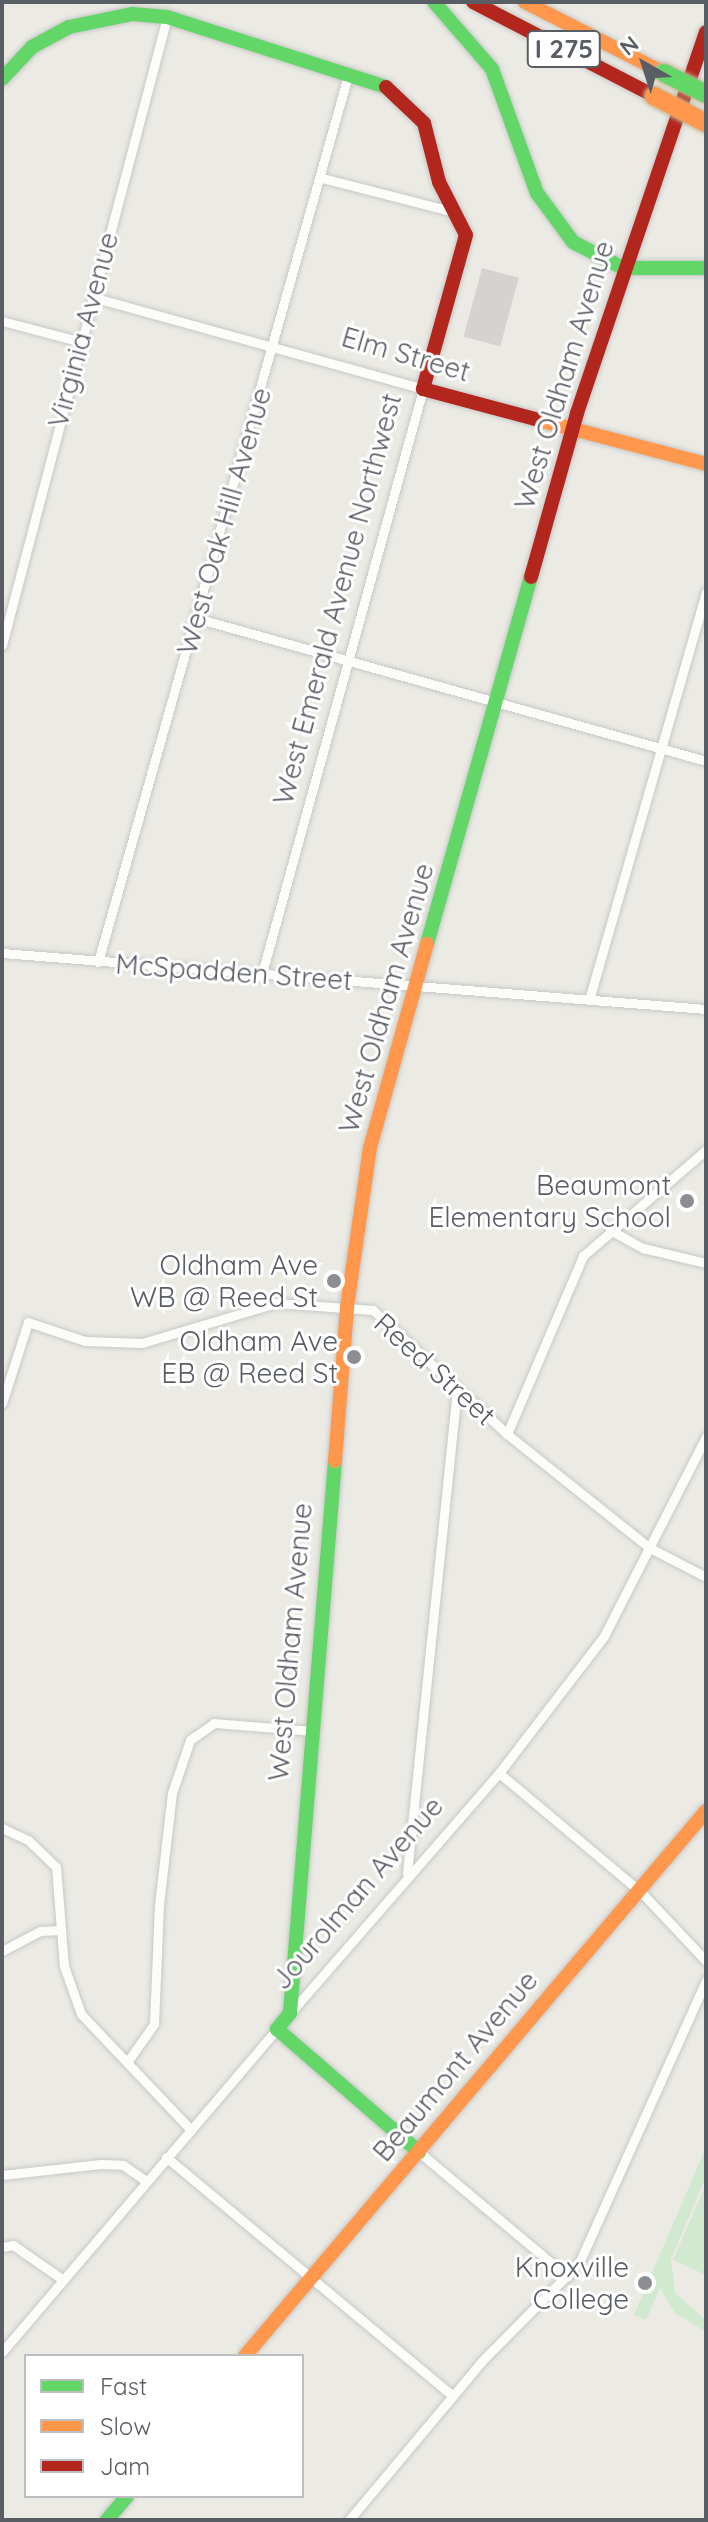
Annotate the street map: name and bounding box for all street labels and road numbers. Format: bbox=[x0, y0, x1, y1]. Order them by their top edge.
road number: I 275 bbox=[526, 27, 602, 71]
street label: Virginia Avenue bbox=[41, 229, 125, 431]
street label: West Oldham Avenue bbox=[507, 237, 621, 513]
street label: Elm Street bbox=[338, 320, 474, 388]
street label: West Oak Hill Avenue bbox=[170, 384, 278, 658]
street label: West Emerald Avenue Northwest bbox=[266, 390, 408, 808]
street label: West Oldham Avenue bbox=[331, 859, 441, 1137]
street label: McSpadden Street bbox=[114, 947, 354, 997]
street label: Reed Street bbox=[368, 1306, 502, 1432]
street label: West Oldham Avenue bbox=[261, 1502, 319, 1782]
street label: Jourolman Avenue bbox=[264, 1790, 450, 1996]
street label: Beaumont Avenue bbox=[366, 1964, 544, 2168]

